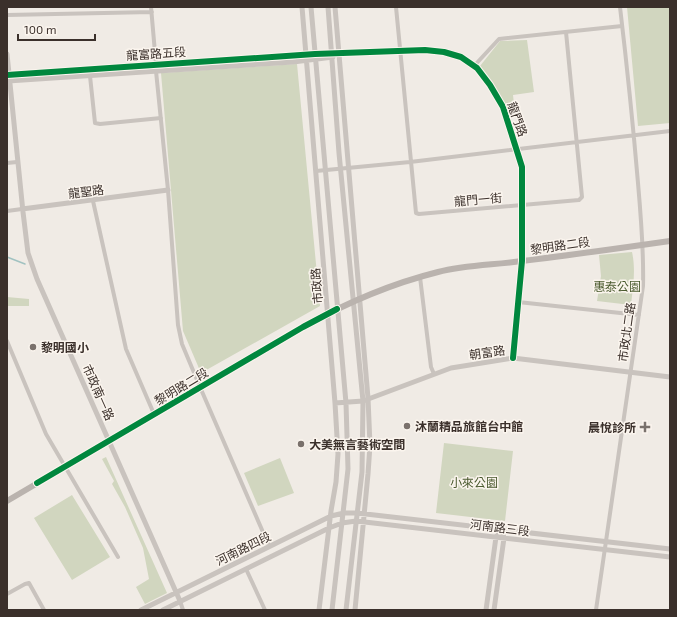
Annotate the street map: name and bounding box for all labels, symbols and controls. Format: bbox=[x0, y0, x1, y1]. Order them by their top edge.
scale bar bbox=[18, 16, 95, 42]
text: 100 m bbox=[24, 22, 56, 36]
street label: 龍富路五段 bbox=[126, 44, 186, 62]
street label: 龍門路 bbox=[505, 100, 531, 138]
street label: 龍聖路 bbox=[67, 182, 105, 200]
street label: 龍門一街 bbox=[453, 190, 503, 208]
street label: 黎明路二段 bbox=[529, 234, 591, 256]
street label: 市政路 bbox=[307, 267, 325, 305]
park label: 惠泰公園 bbox=[593, 279, 641, 293]
street label: 市政北二路 bbox=[615, 301, 637, 363]
place label: 黎明國小 bbox=[41, 340, 89, 354]
marker: 黎明國小 bbox=[28, 342, 38, 352]
street label: 朝富路 bbox=[468, 343, 506, 361]
street label: 市政南一路 bbox=[80, 362, 118, 422]
street label: 黎明路二段 bbox=[152, 365, 210, 407]
place label: 沐蘭精品旅館台中館 bbox=[415, 419, 523, 433]
place label: 晨悅診所 bbox=[588, 420, 636, 434]
marker: 沐蘭精品旅館台中館 bbox=[402, 421, 412, 431]
marker: 晨悅診所 bbox=[639, 421, 651, 433]
place label: 大美無言藝術空間 bbox=[309, 437, 405, 451]
marker: 大美無言藝術空間 bbox=[296, 439, 306, 449]
park label: 小來公園 bbox=[450, 475, 498, 489]
street label: 河南路三段 bbox=[469, 516, 531, 538]
street label: 河南路四段 bbox=[213, 529, 273, 567]

